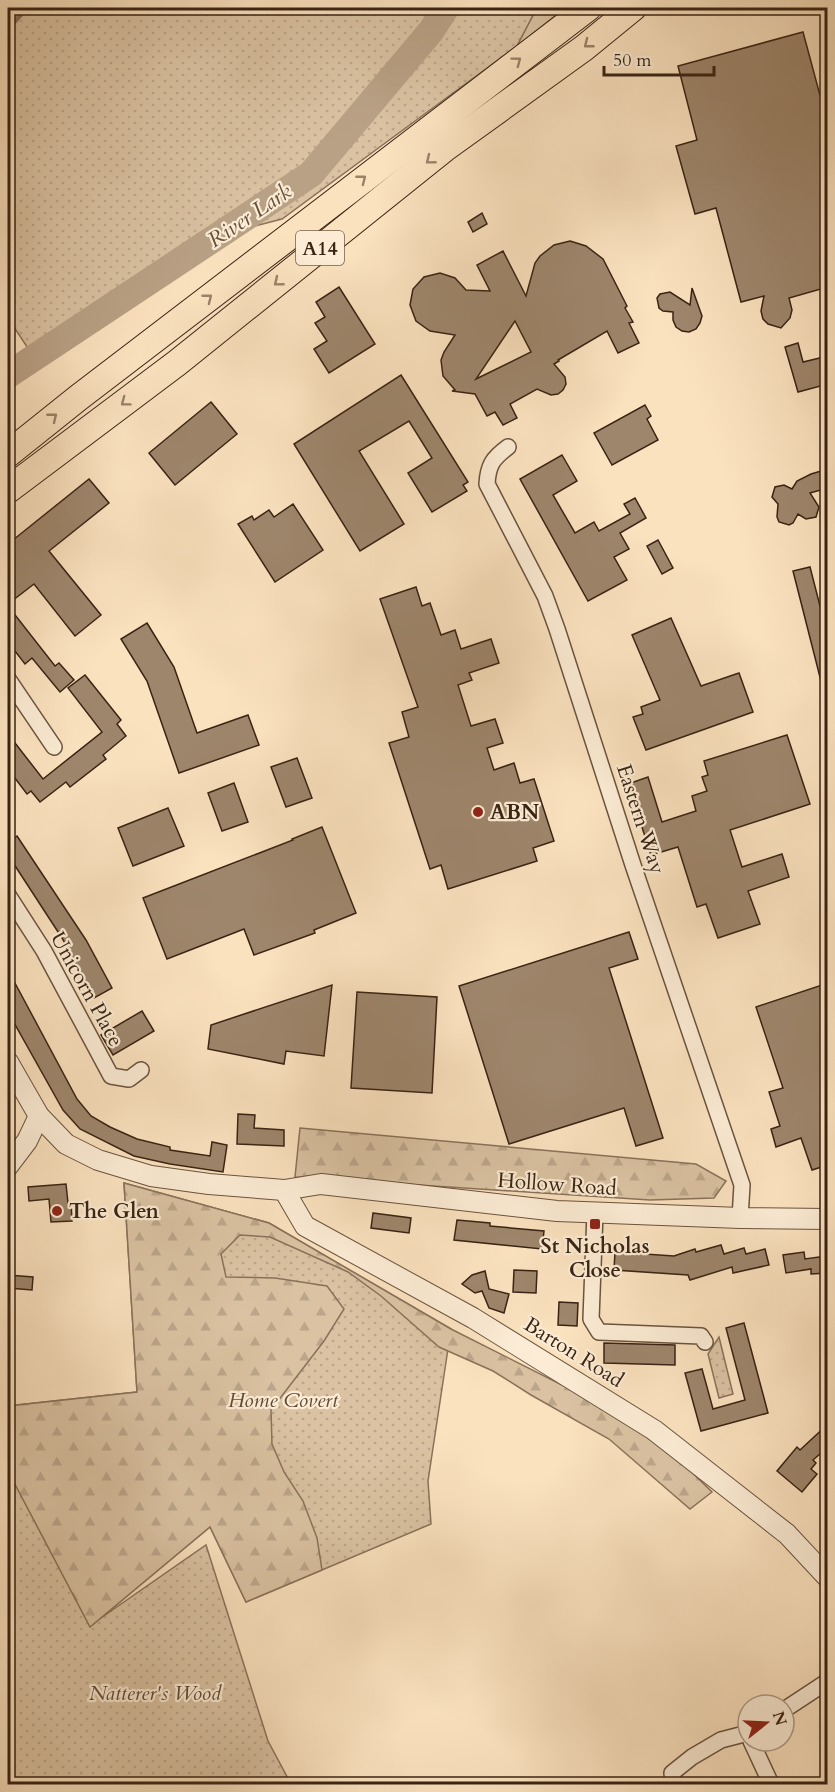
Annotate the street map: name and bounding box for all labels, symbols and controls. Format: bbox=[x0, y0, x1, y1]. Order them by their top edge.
one-way arrow bbox=[584, 37, 595, 48]
scale bar bbox=[604, 39, 714, 77]
text: 50 m bbox=[613, 48, 652, 73]
one-way arrow bbox=[511, 58, 522, 69]
one-way arrow bbox=[426, 152, 437, 163]
one-way arrow bbox=[356, 176, 367, 187]
water label: River Lark bbox=[202, 177, 298, 255]
road number: A14 bbox=[296, 231, 344, 265]
one-way arrow bbox=[274, 274, 285, 285]
one-way arrow bbox=[201, 295, 212, 306]
one-way arrow bbox=[120, 395, 131, 406]
one-way arrow bbox=[46, 414, 57, 425]
street label: Eastern Way bbox=[609, 761, 672, 878]
place label: ABN bbox=[490, 798, 539, 827]
marker: ABN bbox=[471, 805, 485, 819]
street label: Unicorn Place bbox=[43, 927, 130, 1052]
street label: Hollow Road bbox=[496, 1166, 618, 1203]
place label: The Glen bbox=[69, 1197, 160, 1226]
marker: The Glen bbox=[50, 1204, 64, 1218]
marker: St Nicholas Close bbox=[588, 1217, 602, 1231]
place label: St Nicholas Close bbox=[541, 1232, 649, 1285]
street label: Barton Road bbox=[518, 1310, 629, 1395]
park label: Home Covert bbox=[228, 1386, 339, 1415]
park label: Natterer's Wood bbox=[89, 1679, 222, 1708]
north arrow bbox=[736, 1693, 796, 1753]
text: N bbox=[767, 1709, 792, 1729]

